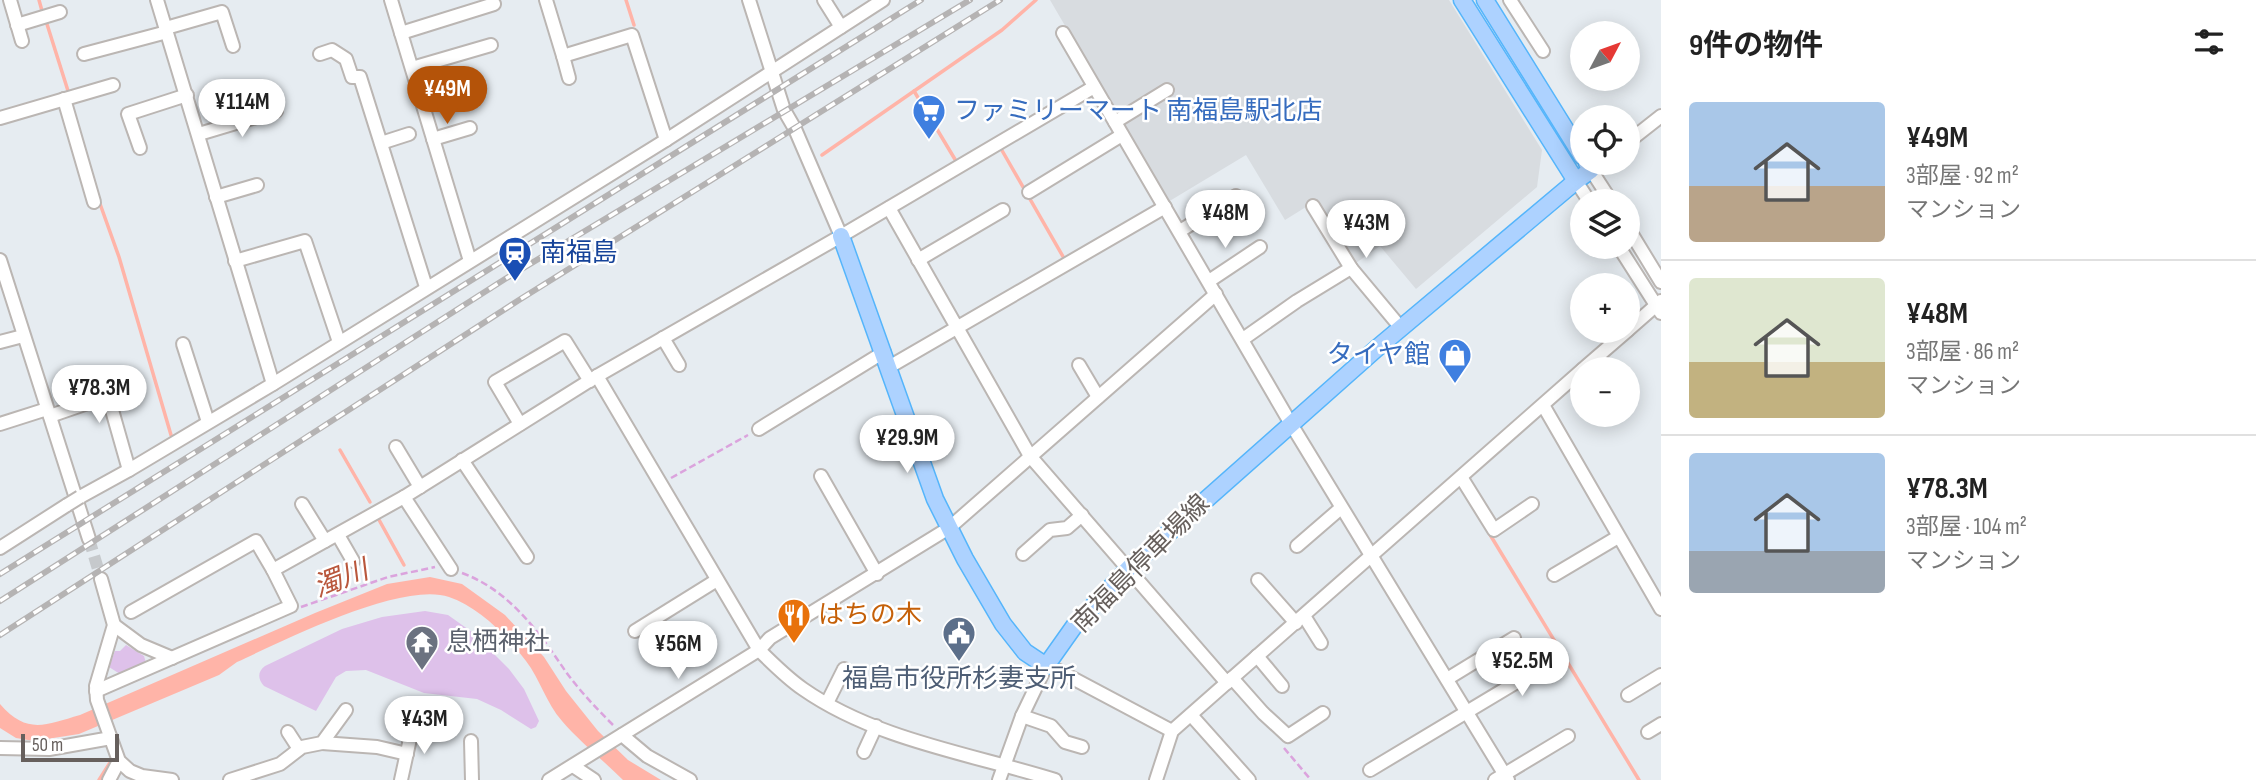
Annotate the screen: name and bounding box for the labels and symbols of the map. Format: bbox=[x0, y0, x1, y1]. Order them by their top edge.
north arrow bbox=[1570, 21, 1640, 91]
pin: ¥49M bbox=[406, 66, 488, 126]
pin: ¥114M bbox=[193, 80, 291, 139]
supermarket icon: ファミリーマート 南福島駅北店 bbox=[910, 92, 948, 141]
place label: ファミリーマート 南福島駅北店 bbox=[954, 96, 1322, 127]
pin: ¥48M bbox=[1184, 190, 1266, 250]
pin: ¥43M bbox=[1325, 201, 1407, 260]
station icon: 南福島 bbox=[496, 234, 534, 283]
place label: 南福島 bbox=[540, 238, 618, 269]
shop icon: タイヤ館 bbox=[1436, 336, 1474, 385]
place label: タイヤ館 bbox=[1327, 340, 1430, 371]
pin: ¥78.3M bbox=[42, 366, 156, 425]
pin: ¥29.9M bbox=[850, 416, 964, 475]
street label: 南福島停車場線 bbox=[1066, 489, 1216, 639]
water label: 濁川 bbox=[309, 552, 376, 604]
restaurant icon: はちの木 bbox=[775, 596, 813, 645]
place label: はちの木 bbox=[818, 600, 922, 631]
public building icon: 福島市役所杉妻支所 bbox=[940, 614, 978, 663]
pin: ¥56M bbox=[637, 622, 719, 681]
temple icon: 息栖神社 bbox=[403, 623, 441, 672]
place label: 息栖神社 bbox=[446, 627, 550, 658]
pin: ¥52.5M bbox=[1465, 638, 1579, 698]
place label: 福島市役所杉妻支所 bbox=[842, 664, 1076, 695]
pin: ¥43M bbox=[383, 696, 465, 756]
scale bar bbox=[21, 731, 119, 763]

